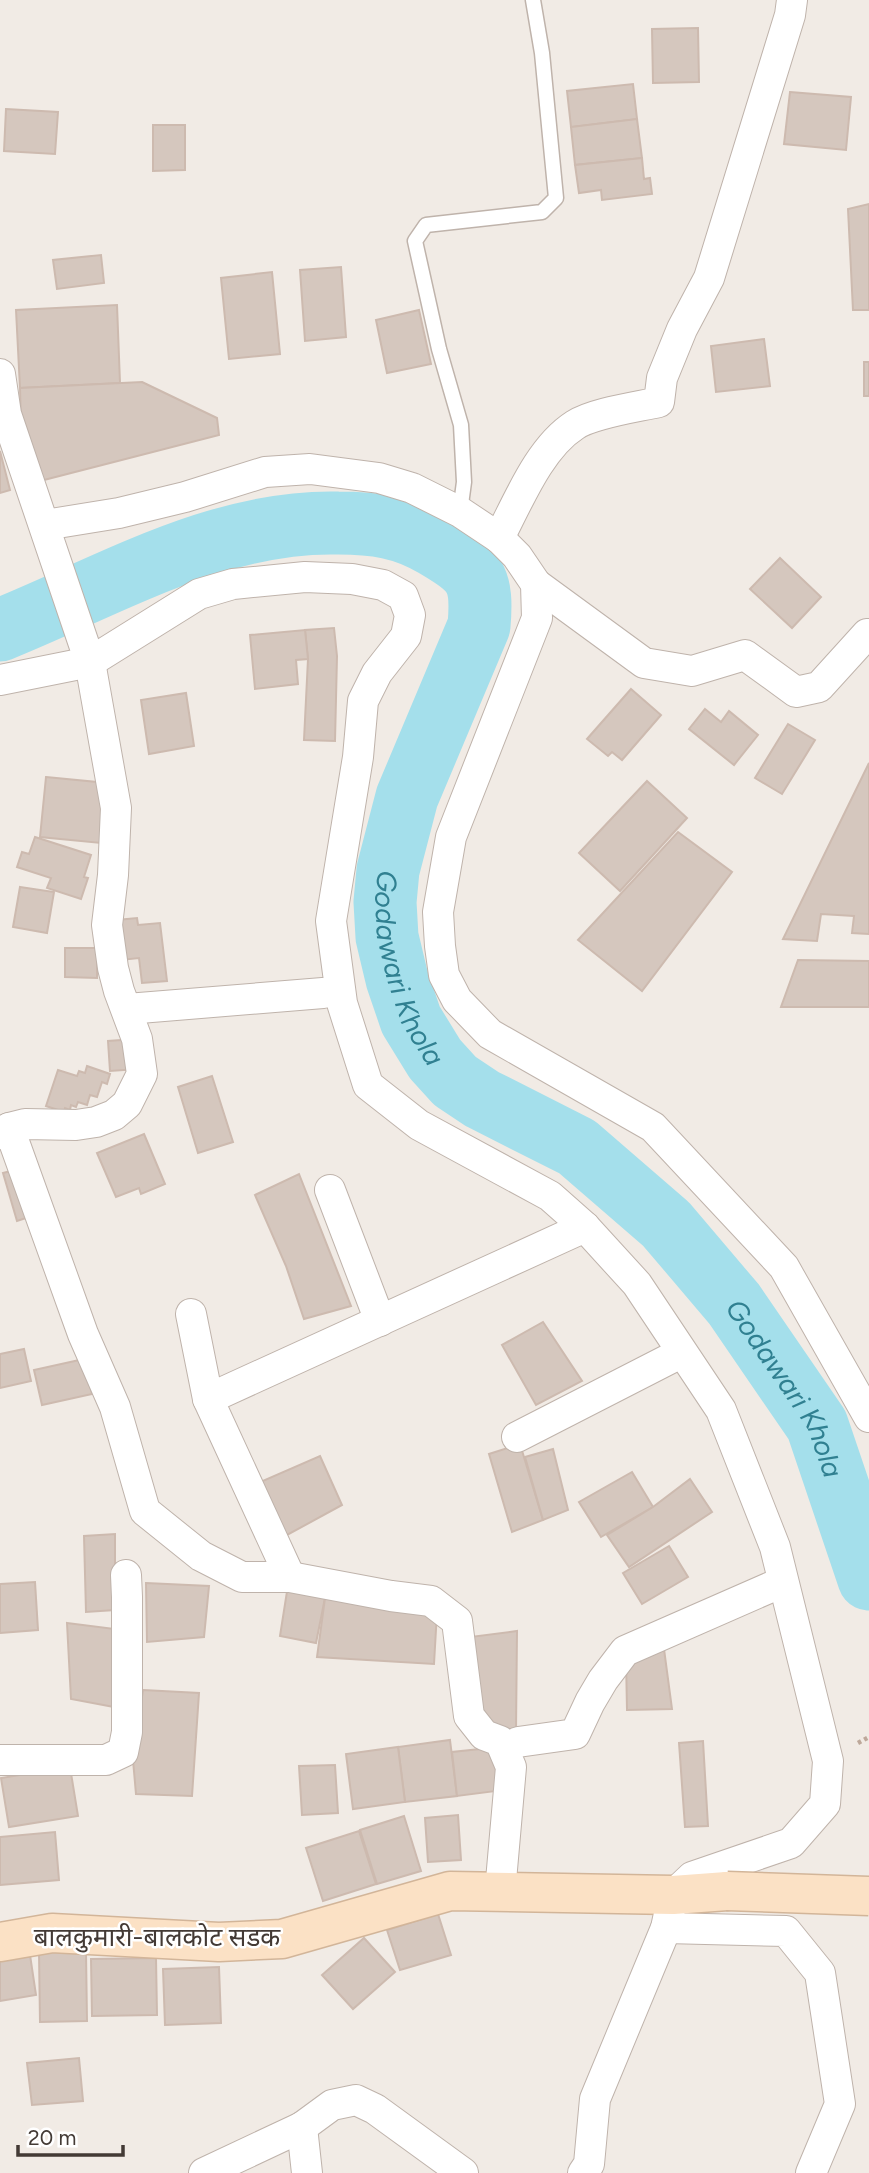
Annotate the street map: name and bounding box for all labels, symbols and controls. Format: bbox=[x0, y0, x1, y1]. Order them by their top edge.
water label: Godawari Khola bbox=[368, 869, 452, 1072]
water label: Godawari Khola bbox=[719, 1293, 850, 1482]
street label: बालकुमारी-बालकोट सडक bbox=[34, 1921, 281, 1953]
scale bar bbox=[18, 2114, 122, 2158]
text: 20 m bbox=[28, 2125, 76, 2150]

